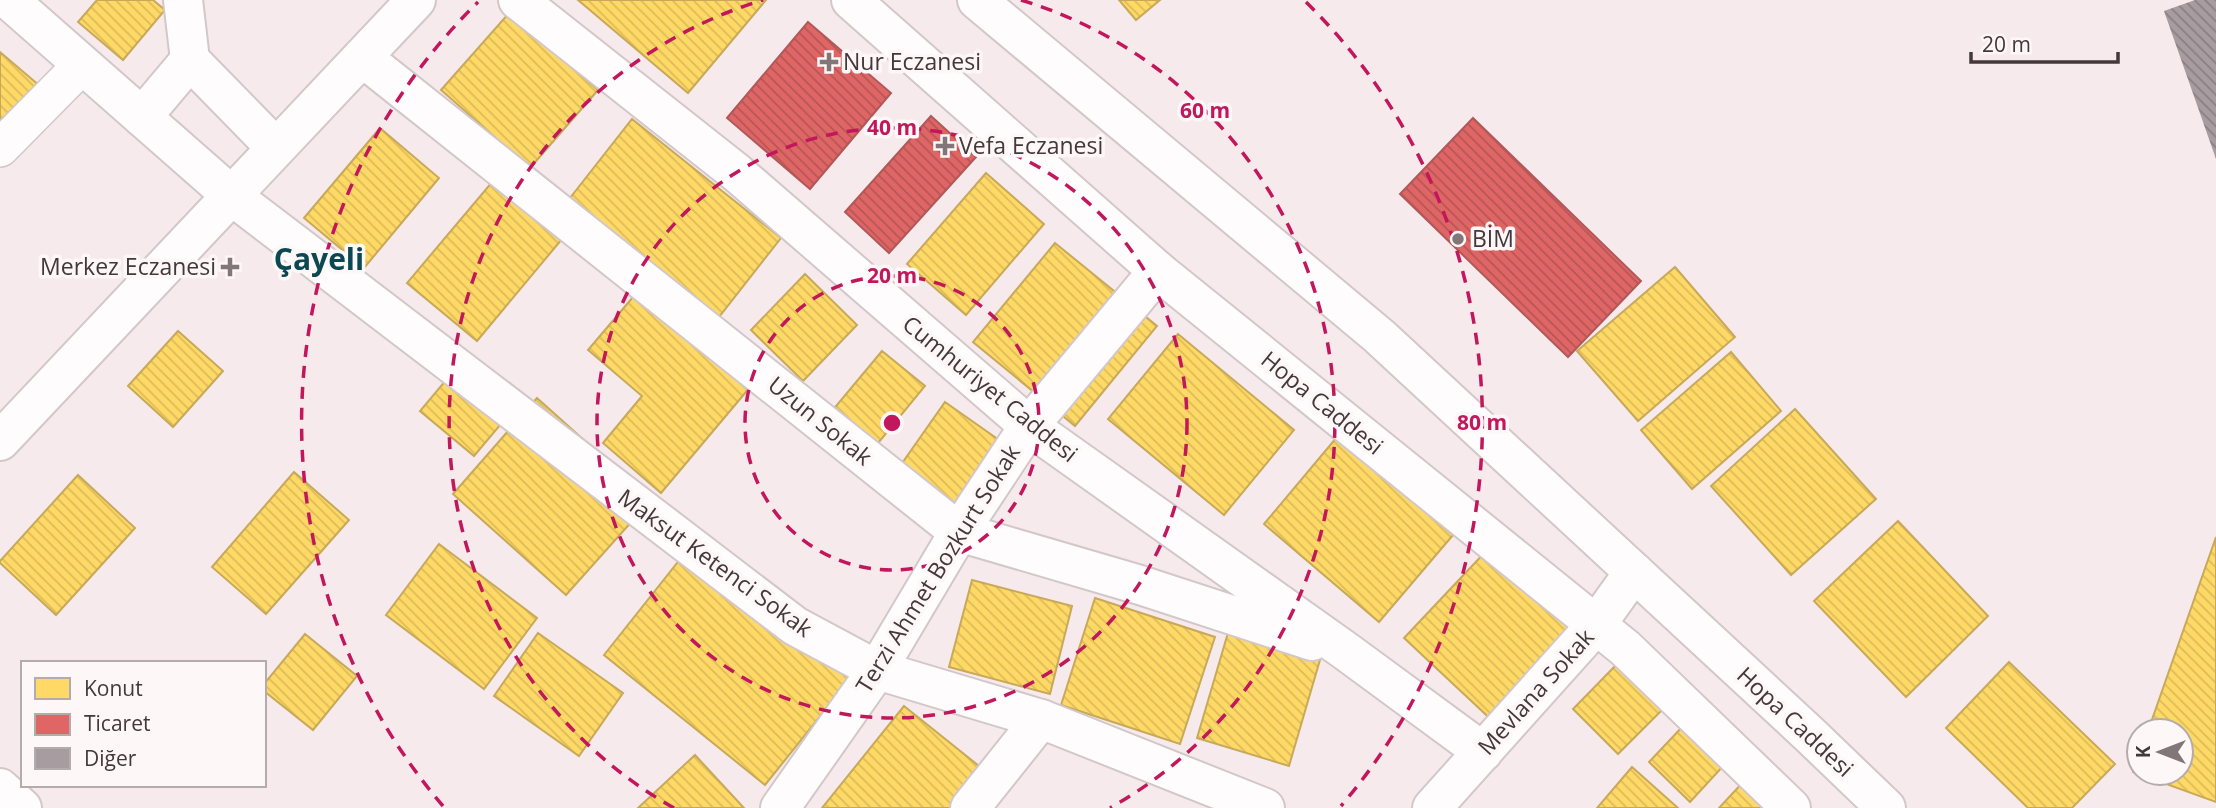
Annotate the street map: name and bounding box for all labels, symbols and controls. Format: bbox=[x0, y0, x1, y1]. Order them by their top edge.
scale bar bbox=[1971, 21, 2118, 65]
text: 20 m bbox=[1982, 30, 2031, 58]
place label: Nur Eczanesi bbox=[843, 45, 981, 77]
marker: Nur Eczanesi bbox=[821, 54, 837, 70]
text: 60 m bbox=[1180, 96, 1230, 124]
text: 40 m bbox=[867, 113, 917, 141]
place label: Vefa Eczanesi bbox=[959, 129, 1103, 161]
marker: Vefa Eczanesi bbox=[937, 138, 953, 154]
place label: BİM bbox=[1472, 222, 1514, 254]
marker: BİM bbox=[1450, 231, 1466, 247]
district label: Çayeli bbox=[274, 238, 364, 279]
place label: Merkez Eczanesi bbox=[40, 250, 216, 282]
marker: Merkez Eczanesi bbox=[222, 259, 238, 275]
text: 20 m bbox=[867, 261, 917, 289]
street label: Cumhuriyet Caddesi bbox=[896, 308, 1085, 469]
street label: Hopa Caddesi bbox=[1255, 343, 1390, 461]
street label: Uzun Sokak bbox=[762, 368, 879, 472]
text: 80 m bbox=[1457, 408, 1507, 436]
centre of rings bbox=[880, 411, 904, 435]
street label: Terzi Ahmet Bozkurt Sokak bbox=[847, 438, 1027, 699]
street label: Maksut Ketenci Sokak bbox=[612, 481, 819, 644]
street label: Mevlana Sokak bbox=[1470, 621, 1601, 761]
street label: Hopa Caddesi bbox=[1730, 659, 1861, 784]
legend bbox=[21, 661, 266, 787]
text: Konut bbox=[84, 674, 143, 702]
text: Ticaret bbox=[84, 709, 150, 737]
north arrow bbox=[2125, 717, 2195, 787]
text: Diğer bbox=[84, 744, 137, 772]
text: K bbox=[2130, 745, 2156, 758]

